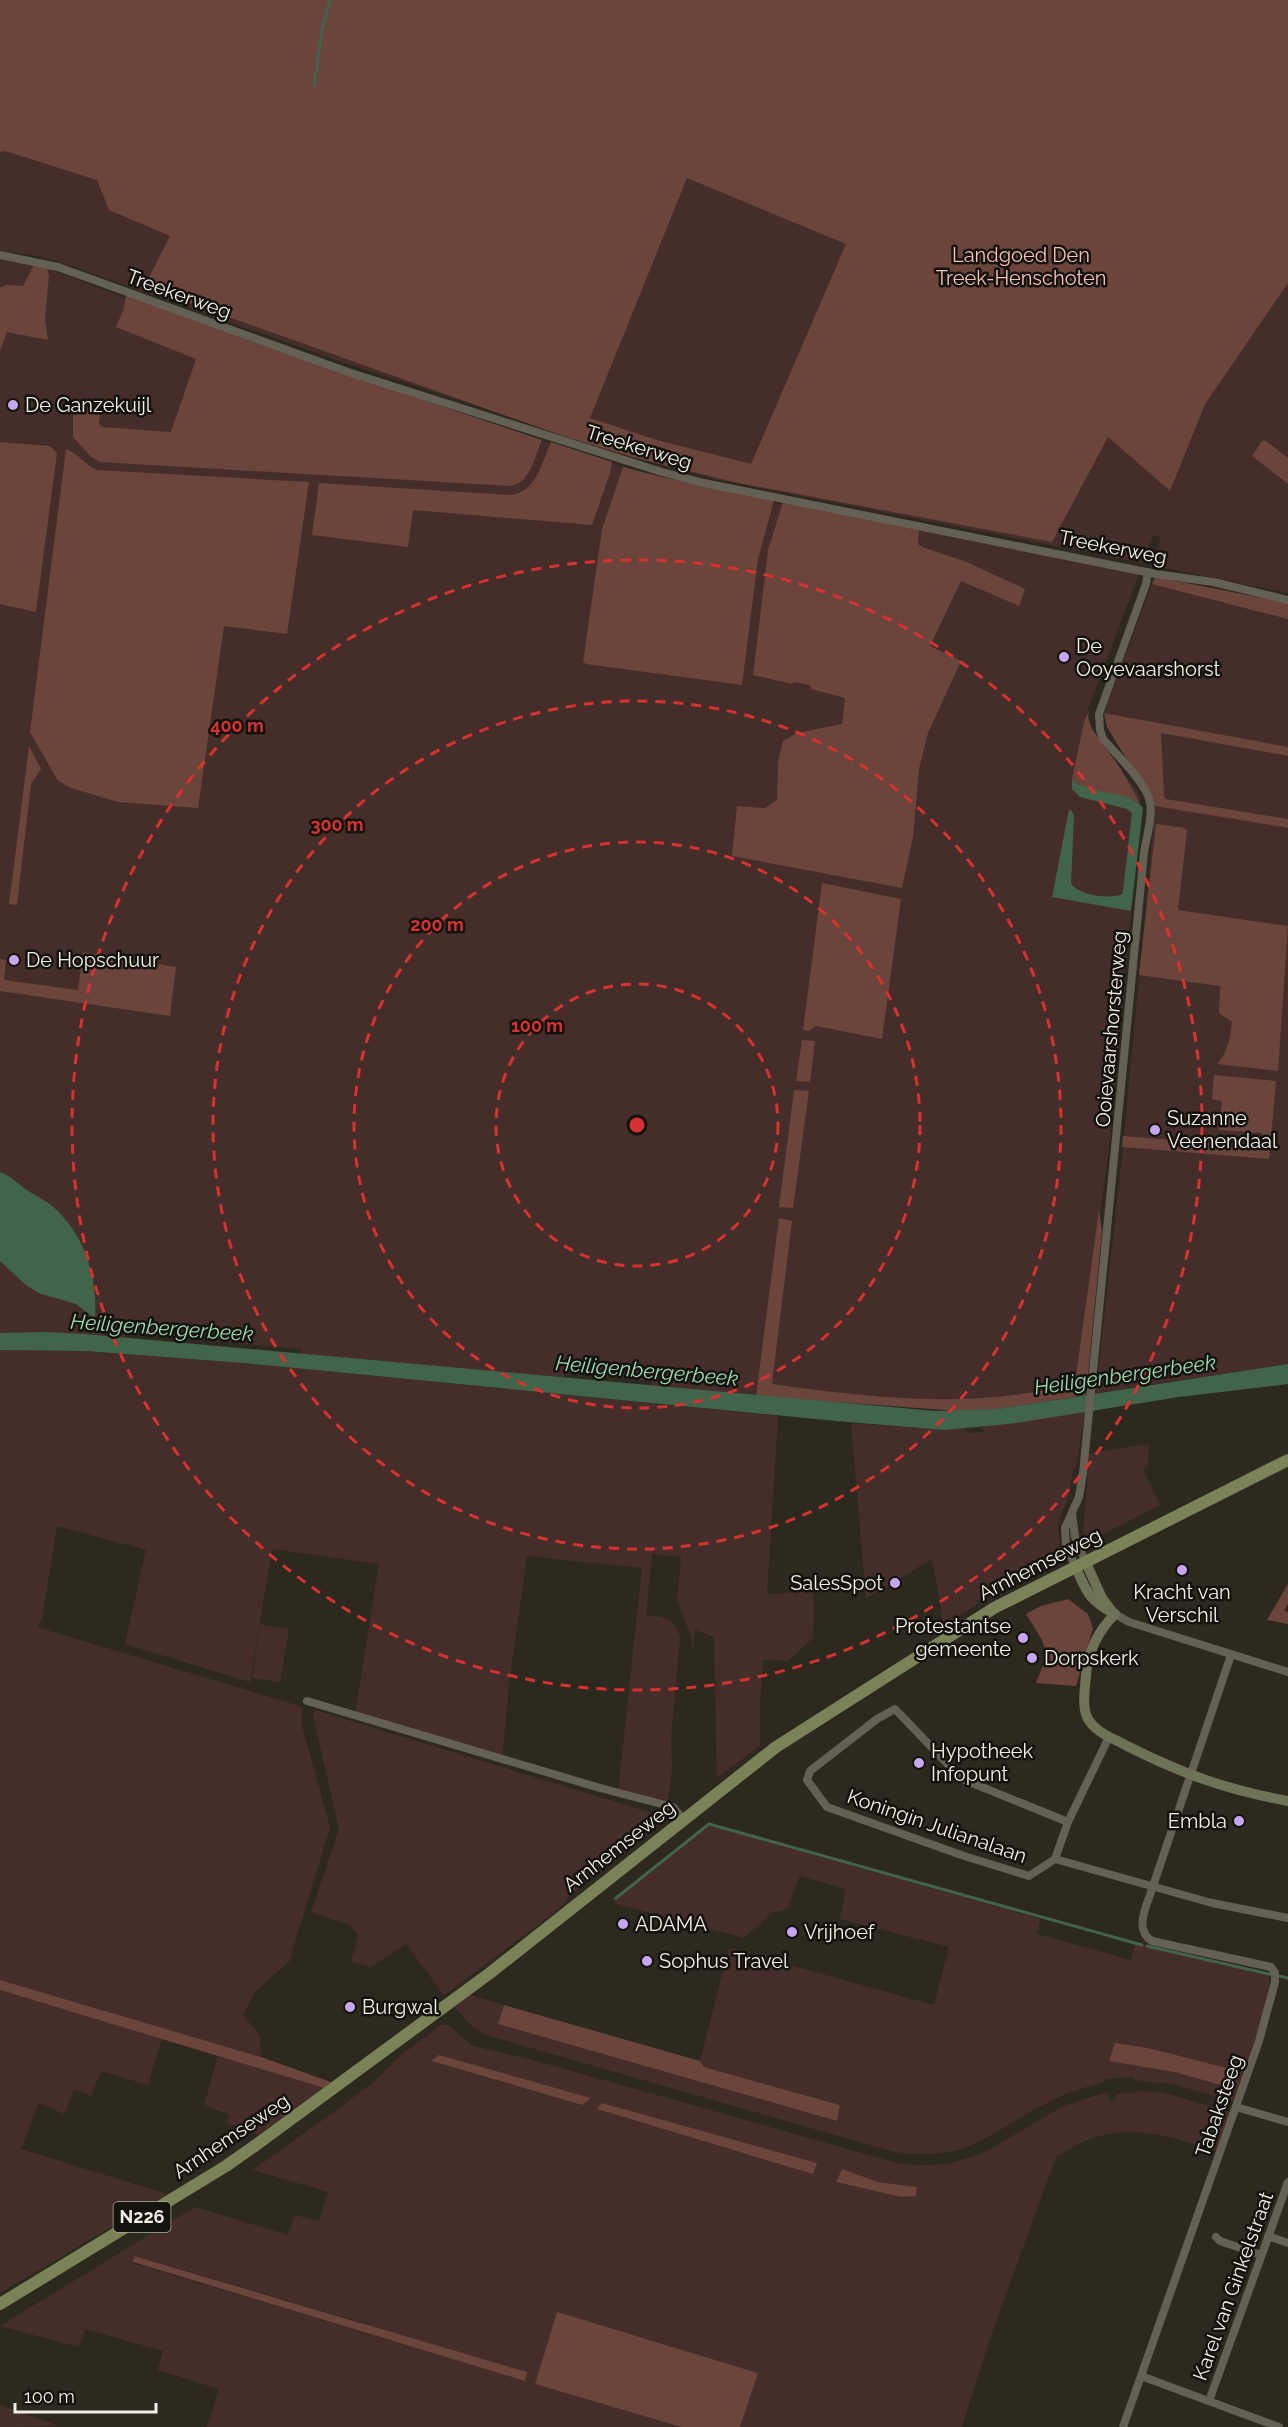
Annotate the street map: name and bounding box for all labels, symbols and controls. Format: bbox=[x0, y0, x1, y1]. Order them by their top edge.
park label: Landgoed Den Treek-Henschoten bbox=[936, 243, 1106, 290]
street label: Treekerweg bbox=[123, 264, 235, 324]
place label: De Ganzekuijl bbox=[25, 393, 152, 417]
marker: De Ganzekuijl bbox=[6, 398, 20, 412]
street label: Treekerweg bbox=[583, 420, 695, 474]
street label: Treekerweg bbox=[1057, 525, 1169, 569]
place label: De Ooyevaarshorst bbox=[1076, 634, 1221, 681]
marker: De Ooyevaarshorst bbox=[1057, 650, 1071, 664]
text: 400 m bbox=[210, 715, 264, 736]
text: 300 m bbox=[310, 814, 364, 835]
text: 200 m bbox=[410, 914, 464, 935]
street label: Ooievaarshorsterweg bbox=[1090, 930, 1132, 1128]
place label: De Hopschuur bbox=[26, 948, 159, 972]
marker: De Hopschuur bbox=[7, 953, 21, 967]
text: 100 m bbox=[511, 1015, 563, 1036]
place label: Suzanne Veenendaal bbox=[1167, 1106, 1278, 1153]
centre of rings bbox=[627, 1115, 647, 1135]
marker: Suzanne Veenendaal bbox=[1148, 1123, 1162, 1137]
water label: Heiligenbergerbeek bbox=[70, 1309, 254, 1346]
water label: Heiligenbergerbeek bbox=[1032, 1349, 1218, 1400]
water label: Heiligenbergerbeek bbox=[555, 1350, 740, 1391]
street label: Arnhemseweg bbox=[974, 1523, 1106, 1605]
marker: Kracht van Verschil bbox=[1175, 1563, 1189, 1577]
place label: SalesSpot bbox=[790, 1571, 883, 1595]
marker: SalesSpot bbox=[888, 1576, 902, 1590]
place label: Kracht van Verschil bbox=[1133, 1580, 1231, 1627]
place label: Protestantse gemeente bbox=[895, 1614, 1011, 1661]
marker: Protestantse gemeente bbox=[1016, 1631, 1030, 1645]
place label: Dorpskerk bbox=[1044, 1646, 1139, 1670]
marker: Dorpskerk bbox=[1025, 1651, 1039, 1665]
place label: Hypotheek Infopunt bbox=[931, 1739, 1034, 1786]
marker: Hypotheek Infopunt bbox=[912, 1756, 926, 1770]
street label: Koningin Julianalaan bbox=[844, 1784, 1030, 1868]
street label: Arnhemseweg bbox=[558, 1795, 680, 1897]
place label: Embla bbox=[1168, 1809, 1227, 1833]
marker: Embla bbox=[1232, 1814, 1246, 1828]
place label: ADAMA bbox=[635, 1912, 707, 1936]
marker: ADAMA bbox=[616, 1917, 630, 1931]
place label: Vrijhoef bbox=[804, 1920, 876, 1944]
marker: Vrijhoef bbox=[785, 1925, 799, 1939]
place label: Sophus Travel bbox=[659, 1949, 789, 1973]
marker: Sophus Travel bbox=[640, 1954, 654, 1968]
place label: Burgwal bbox=[362, 1995, 439, 2019]
marker: Burgwal bbox=[343, 2000, 357, 2014]
street label: Tabaksteeg bbox=[1190, 2052, 1248, 2160]
street label: Arnhemseweg bbox=[168, 2088, 294, 2184]
street label: Karel van Ginkelstraat bbox=[1188, 2188, 1278, 2384]
road number: N226 bbox=[114, 2202, 170, 2232]
scale bar bbox=[15, 2376, 156, 2414]
text: 100 m bbox=[24, 2386, 75, 2407]

